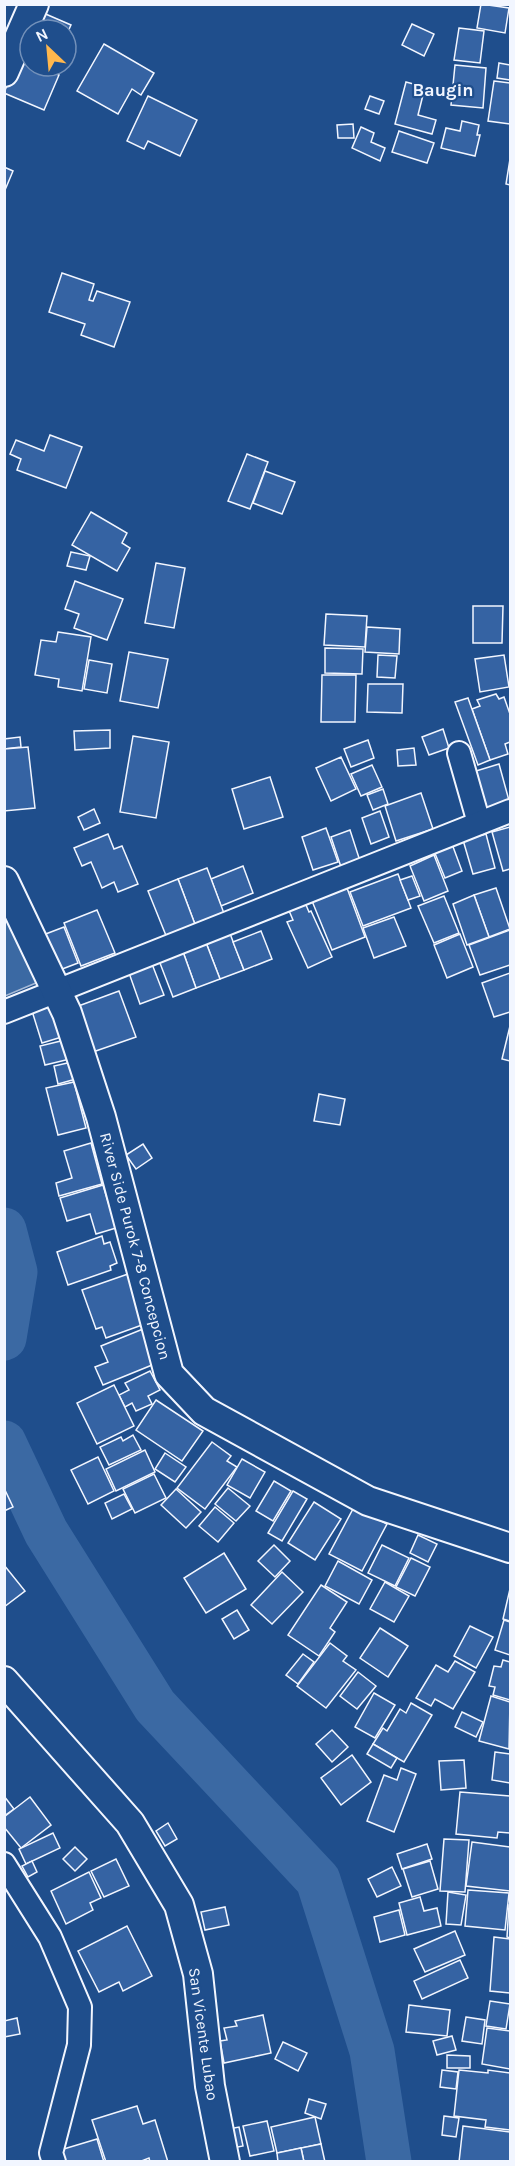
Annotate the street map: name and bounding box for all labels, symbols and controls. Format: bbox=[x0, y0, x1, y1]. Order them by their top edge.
north arrow bbox=[18, 18, 78, 78]
text: N bbox=[32, 24, 51, 46]
district label: Baugin bbox=[412, 79, 474, 101]
street label: River Side Purok 7-8 Concepcion bbox=[96, 1130, 175, 1362]
street label: San Vicente Lubao bbox=[185, 1966, 222, 2102]

